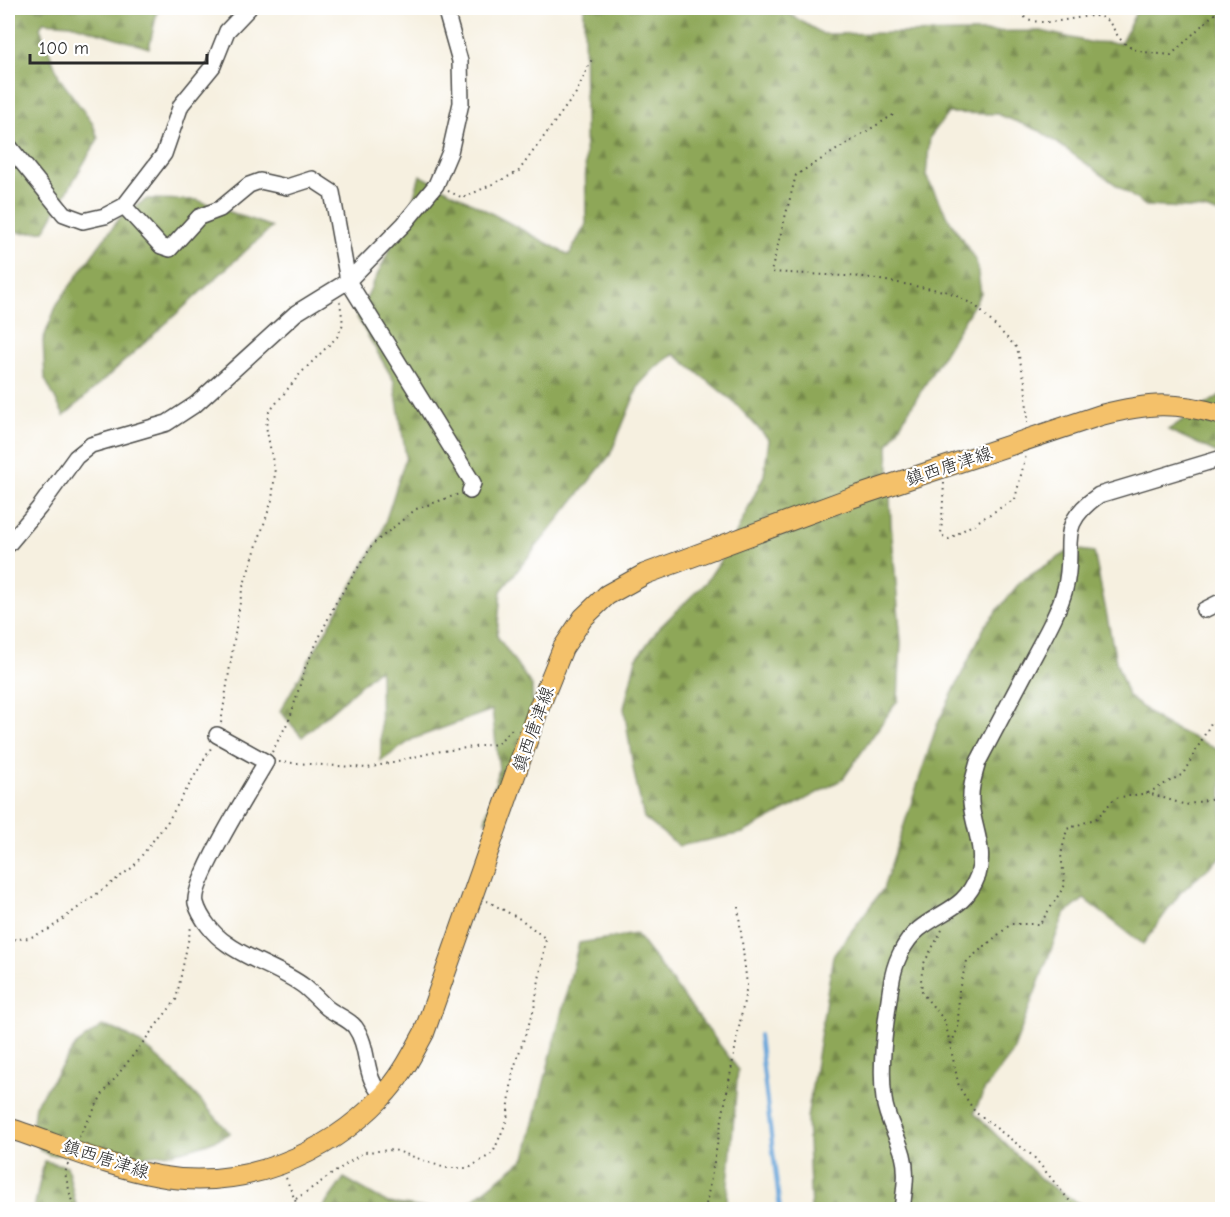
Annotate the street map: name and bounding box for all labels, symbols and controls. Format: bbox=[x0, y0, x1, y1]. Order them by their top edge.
scale bar bbox=[30, 27, 207, 65]
text: 100 m bbox=[39, 38, 89, 59]
street label: 鎮西唐津線 bbox=[903, 443, 995, 490]
street label: 鎮西唐津線 bbox=[508, 683, 559, 775]
street label: 鎮西唐津線 bbox=[60, 1136, 152, 1183]

